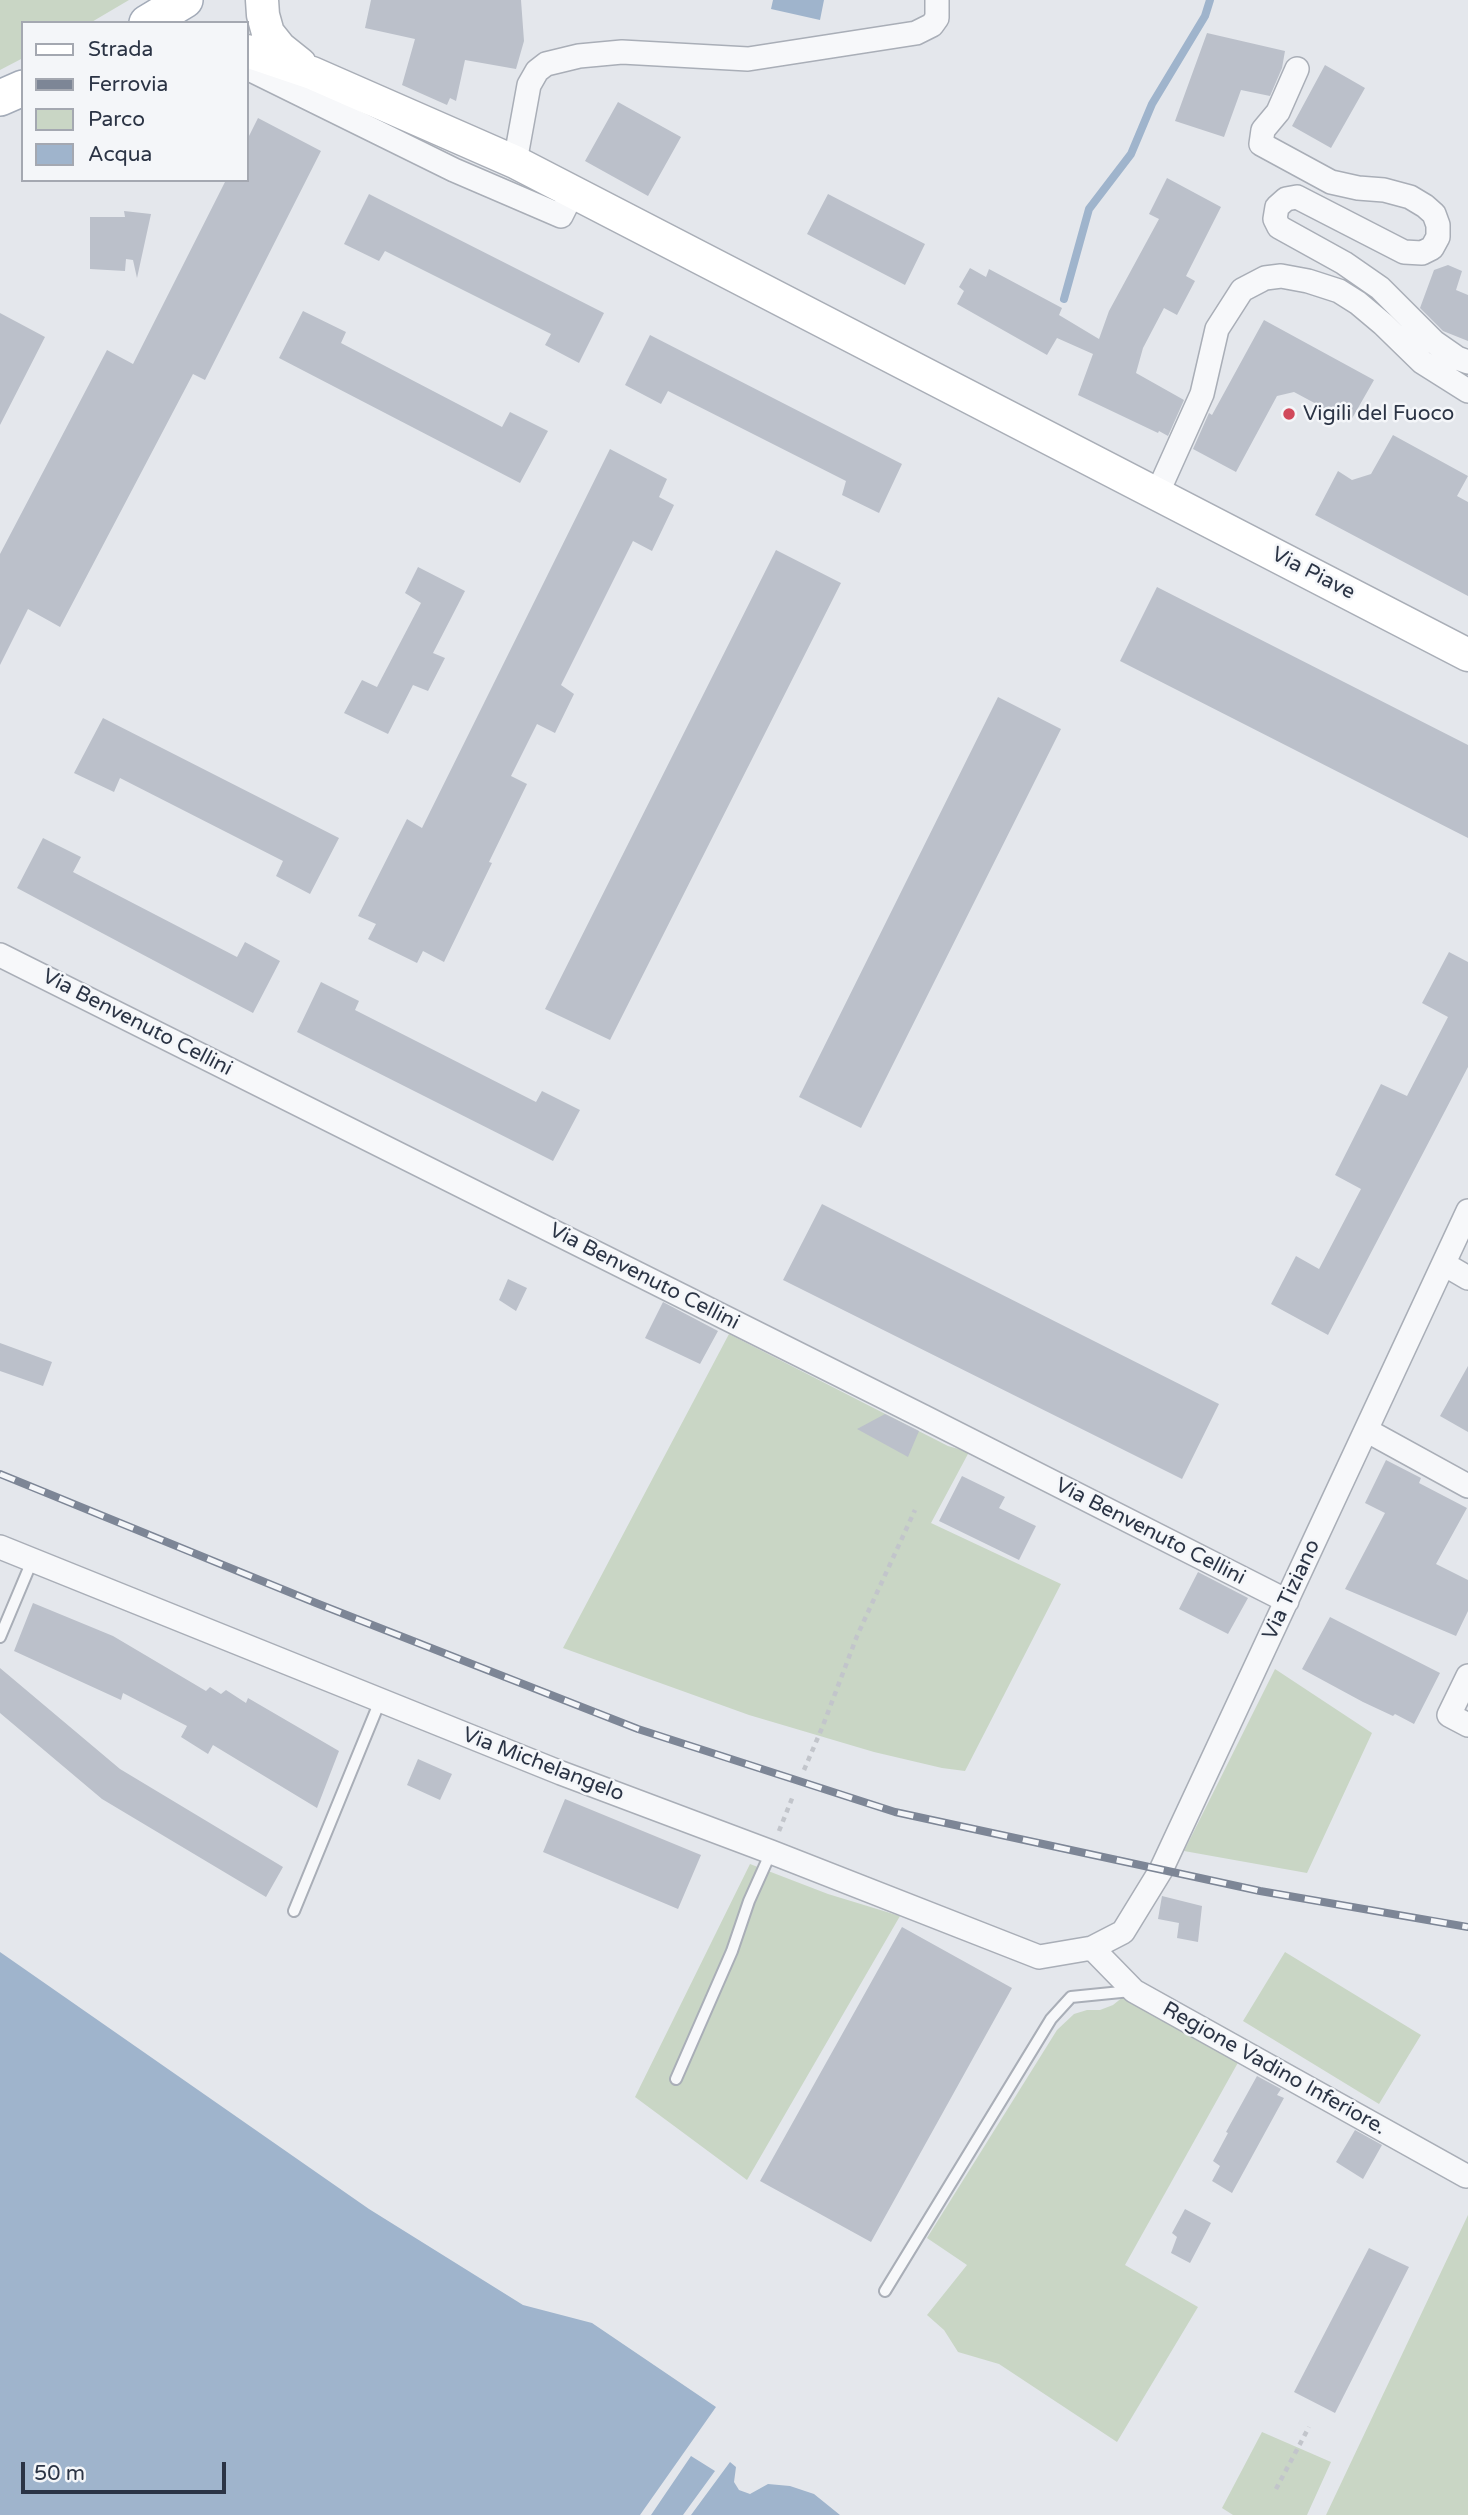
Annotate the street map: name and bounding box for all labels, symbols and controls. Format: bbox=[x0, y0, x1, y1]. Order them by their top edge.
legend bbox=[21, 21, 248, 182]
text: Strada bbox=[88, 37, 153, 62]
text: Ferrovia bbox=[88, 72, 168, 97]
text: Parco bbox=[88, 107, 145, 132]
text: Acqua bbox=[88, 142, 152, 167]
place label: Vigili del Fuoco bbox=[1303, 401, 1454, 427]
marker: Vigili del Fuoco bbox=[1281, 406, 1297, 422]
street label: Via Piave bbox=[1267, 542, 1359, 606]
street label: Via Benvenuto Cellini bbox=[38, 964, 236, 1082]
street label: Via Benvenuto Cellini bbox=[545, 1218, 743, 1336]
street label: Via Benvenuto Cellini bbox=[1051, 1473, 1249, 1591]
street label: Via Tiziano bbox=[1258, 1536, 1326, 1644]
street label: Via Michelangelo bbox=[459, 1723, 627, 1807]
street label: Regione Vadino Inferiore. bbox=[1158, 1997, 1390, 2141]
scale bar bbox=[24, 2448, 229, 2492]
text: 50 m bbox=[34, 2461, 85, 2486]

